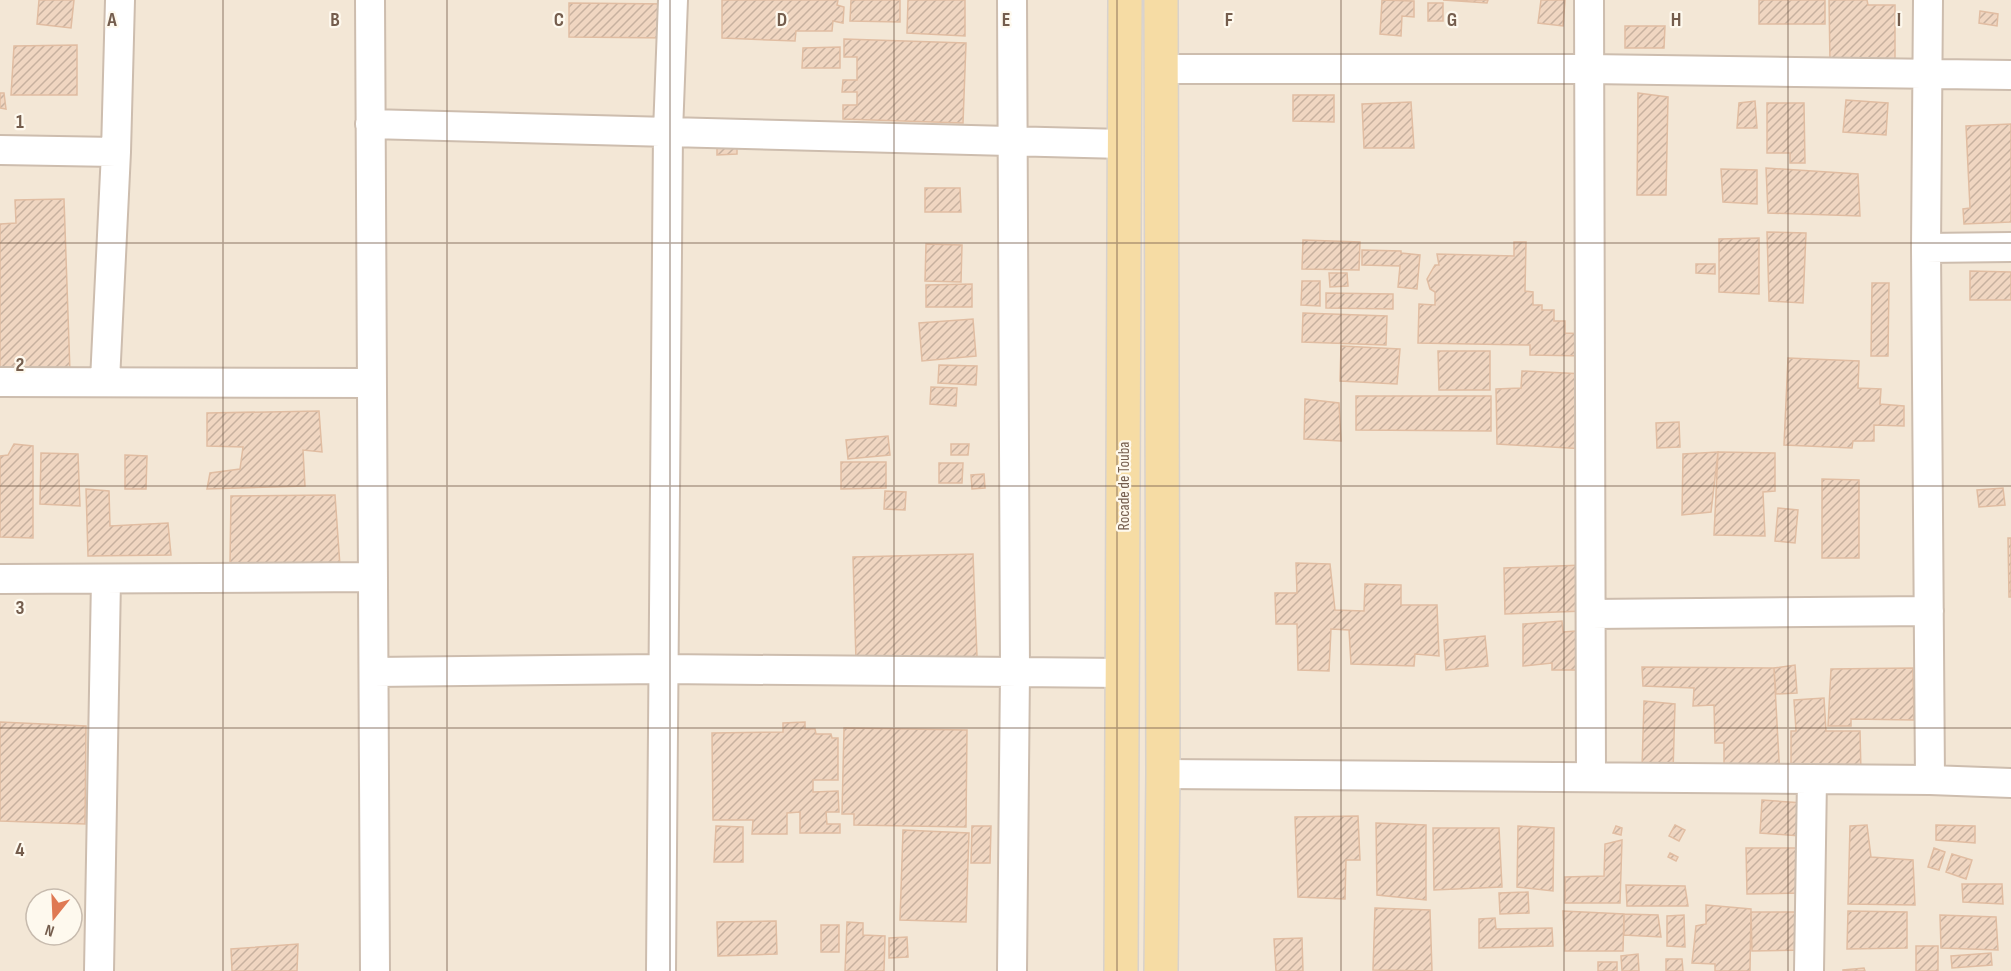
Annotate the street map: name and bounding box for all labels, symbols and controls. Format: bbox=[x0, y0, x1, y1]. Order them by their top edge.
text: A bbox=[106, 8, 117, 32]
text: B bbox=[330, 8, 340, 32]
text: C bbox=[554, 8, 564, 32]
text: D bbox=[777, 8, 787, 32]
text: E bbox=[1002, 8, 1010, 32]
text: F bbox=[1225, 8, 1233, 32]
text: G bbox=[1447, 8, 1457, 32]
text: H bbox=[1671, 8, 1681, 32]
text: I bbox=[1897, 8, 1901, 32]
text: 1 bbox=[16, 110, 24, 134]
text: 2 bbox=[16, 353, 24, 377]
street label: Rocade de Touba bbox=[1115, 441, 1134, 531]
text: 3 bbox=[16, 596, 25, 620]
text: 4 bbox=[15, 838, 25, 862]
north arrow bbox=[24, 887, 84, 947]
text: N bbox=[43, 919, 57, 940]

